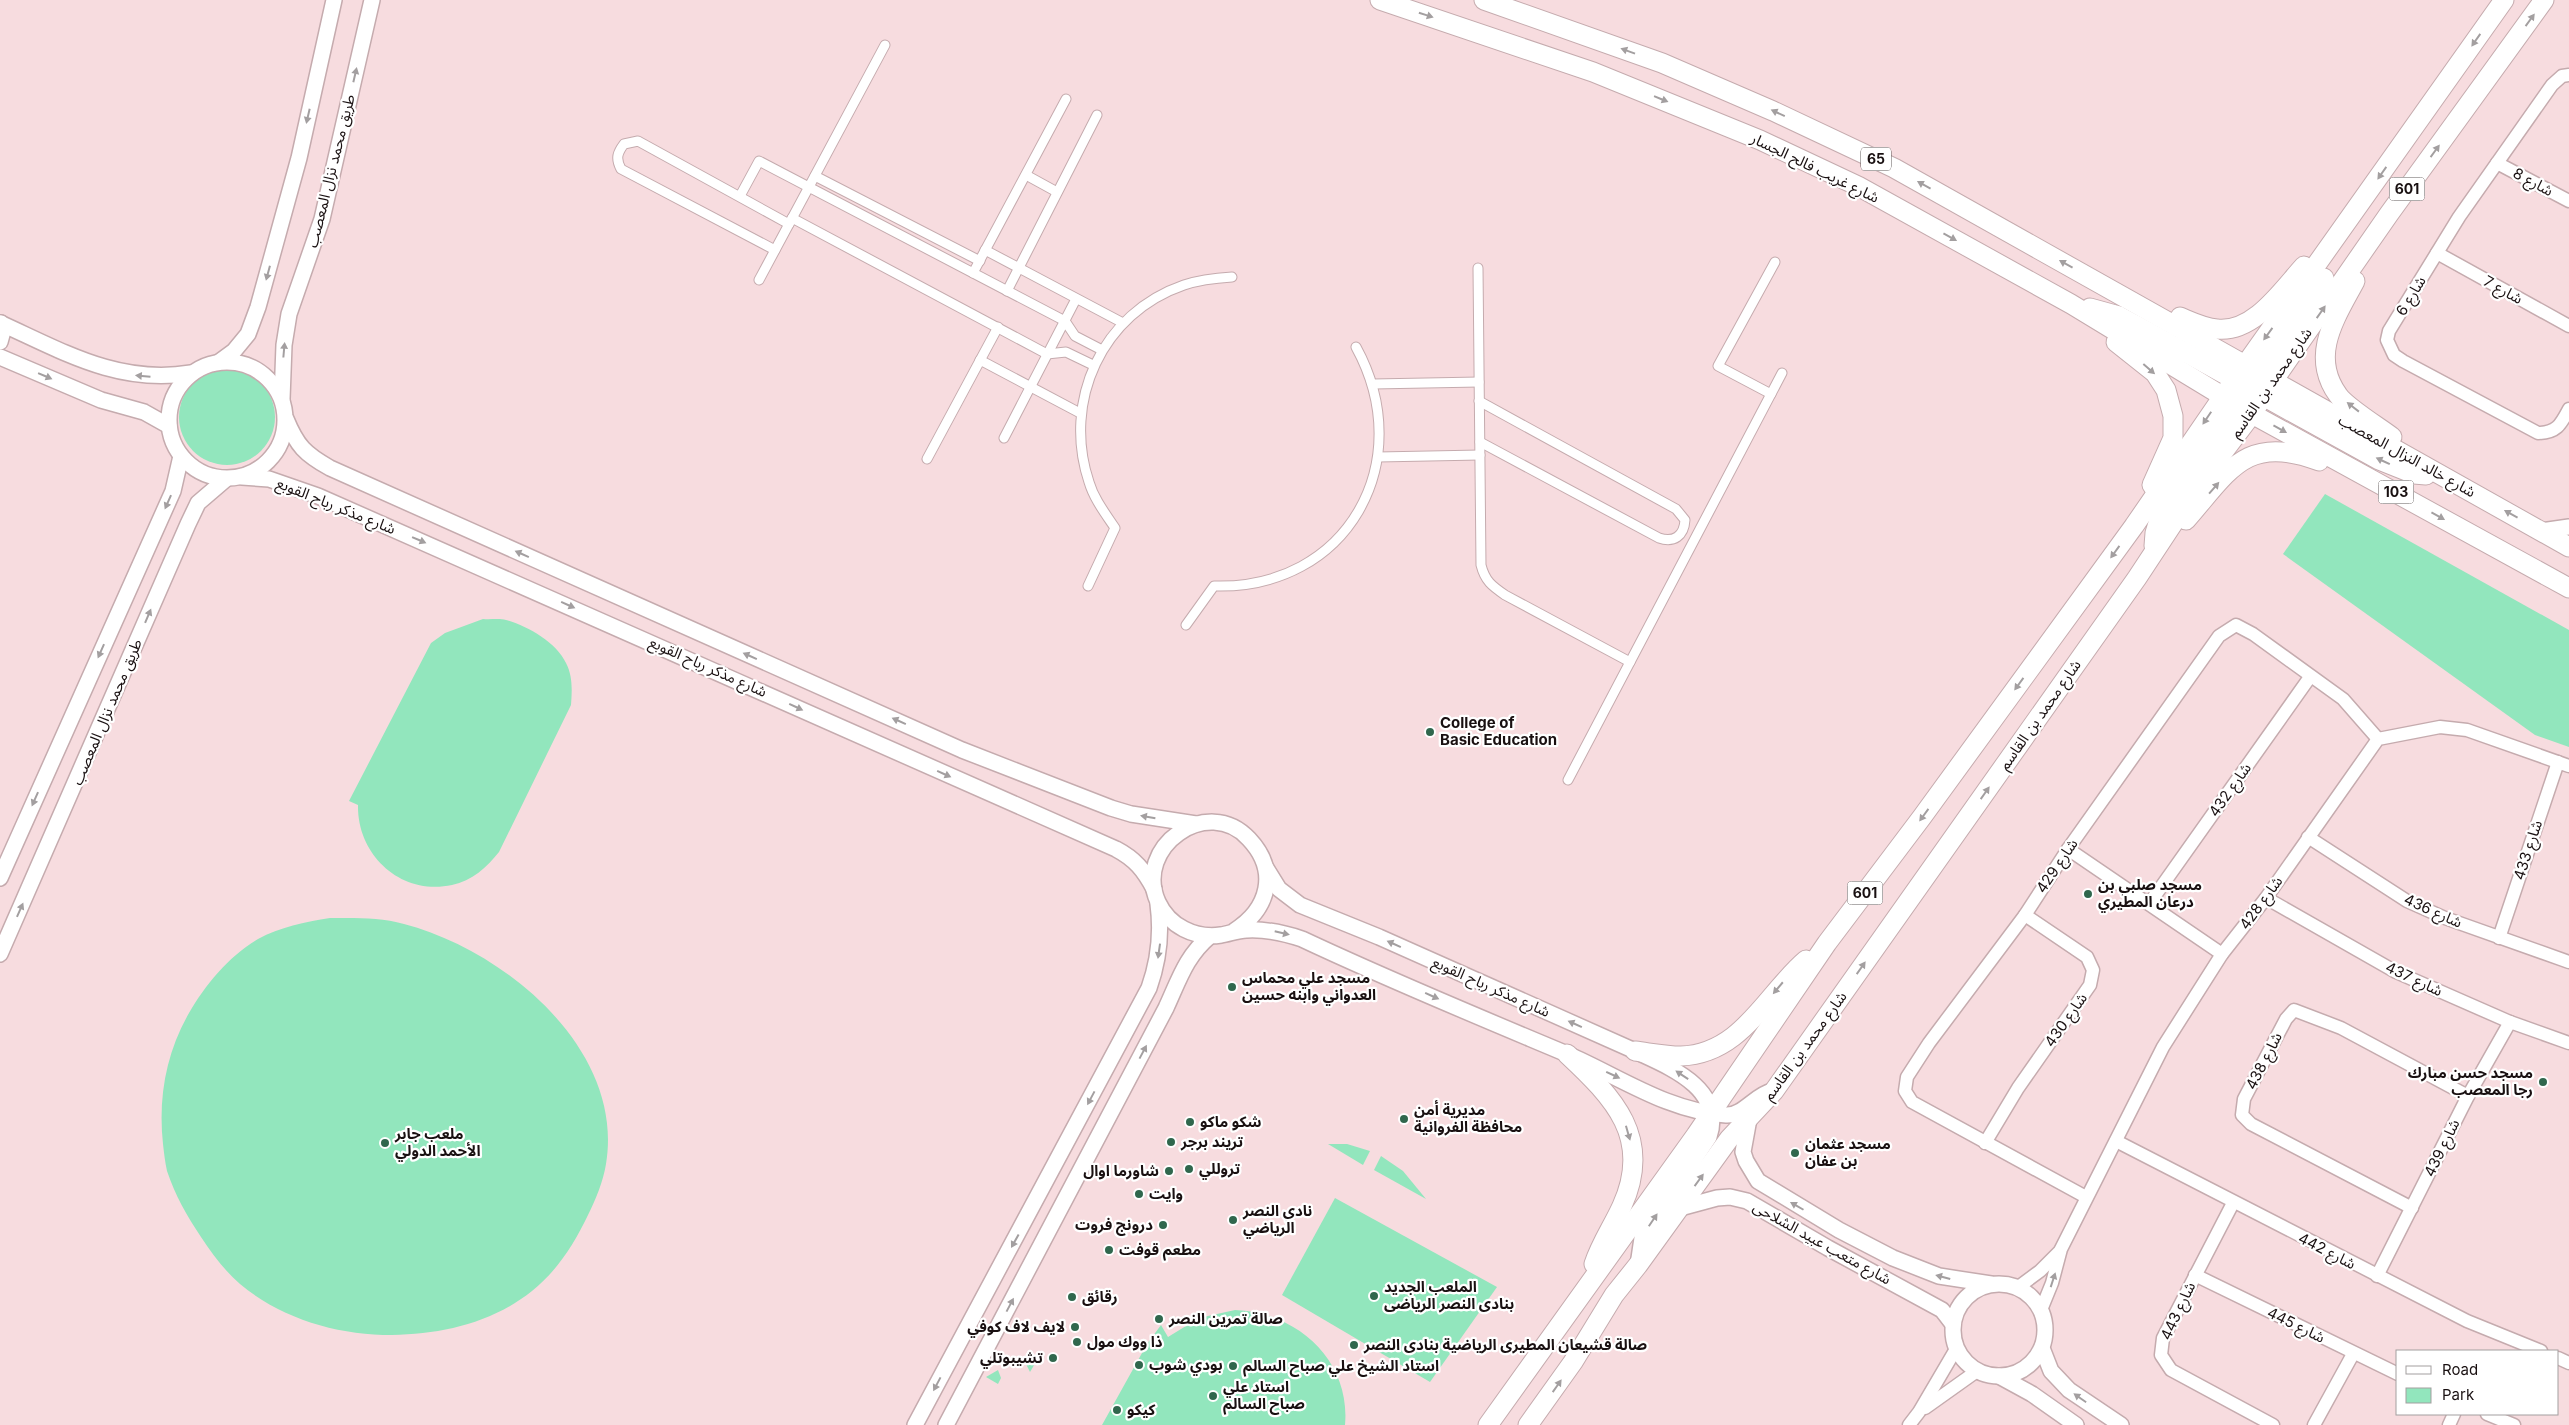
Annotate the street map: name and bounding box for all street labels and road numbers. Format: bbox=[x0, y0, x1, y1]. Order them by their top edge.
street label: طريق محمد نزال المعصب bbox=[302, 92, 360, 250]
street label: شارع غريب فالح الجسار bbox=[1746, 128, 1883, 210]
road number: 65 bbox=[1861, 148, 1891, 170]
street label: شارع 8 bbox=[2508, 163, 2557, 203]
road number: 601 bbox=[2390, 178, 2424, 200]
street label: شارع 7 bbox=[2479, 271, 2526, 311]
street label: شارع 6 bbox=[2391, 272, 2432, 321]
street label: شارع محمد بن القاسم bbox=[2225, 324, 2318, 443]
street label: شارع خالد النزال المعصب bbox=[2334, 410, 2479, 504]
street label: شارع مذكر رباح القوبع bbox=[273, 473, 399, 541]
road number: 103 bbox=[2378, 481, 2414, 504]
street label: شارع مذكر رباح القوبع bbox=[645, 632, 770, 704]
street label: طريق محمد نزال المعصب bbox=[67, 636, 147, 788]
street label: شارع محمد بن القاسم bbox=[1994, 656, 2087, 775]
street label: شارع 432 bbox=[2204, 759, 2258, 822]
street label: شارع 433 bbox=[2509, 817, 2549, 883]
street label: شارع 429 bbox=[2031, 835, 2084, 898]
street label: شارع 428 bbox=[2235, 872, 2289, 935]
road number: 601 bbox=[1848, 881, 1882, 904]
street label: شارع 436 bbox=[2400, 889, 2465, 935]
street label: شارع مذكر رباح القوبع bbox=[1428, 952, 1553, 1024]
street label: شارع 437 bbox=[2381, 957, 2446, 1003]
street label: شارع محمد بن القاسم bbox=[1759, 987, 1853, 1106]
street label: شارع 430 bbox=[2040, 989, 2094, 1052]
street label: شارع 438 bbox=[2241, 1029, 2289, 1094]
street label: شارع 439 bbox=[2419, 1116, 2466, 1181]
street label: شارع متعب عبيد الشلاحى bbox=[1748, 1197, 1895, 1291]
street label: شارع 442 bbox=[2294, 1228, 2359, 1276]
street label: شارع 443 bbox=[2156, 1278, 2202, 1344]
street label: شارع 445 bbox=[2263, 1302, 2328, 1349]

